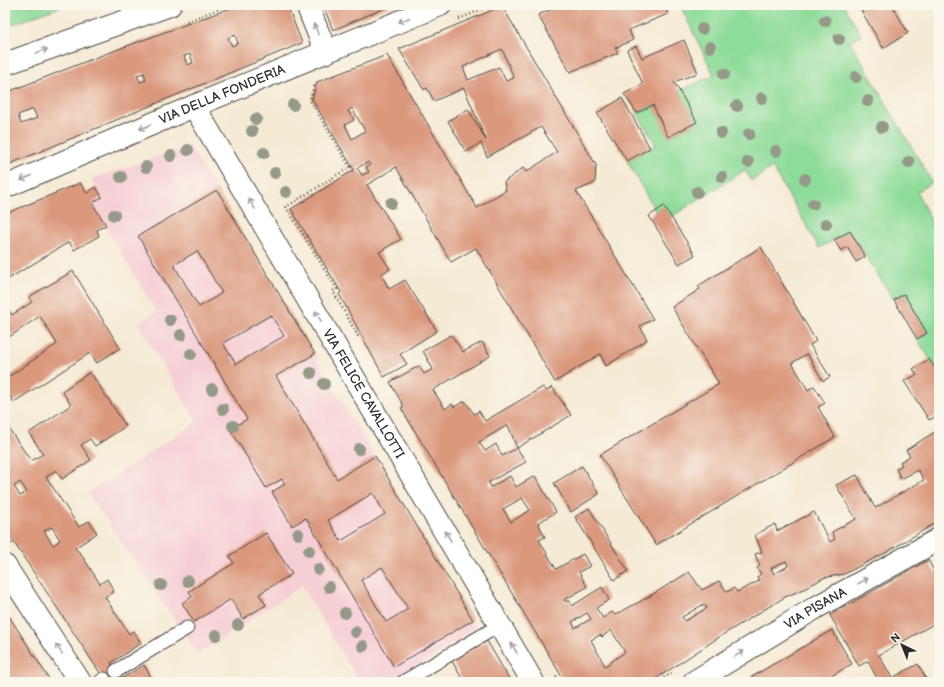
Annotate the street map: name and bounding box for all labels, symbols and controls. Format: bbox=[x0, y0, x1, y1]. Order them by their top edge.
one-way arrow bbox=[399, 16, 411, 24]
one-way arrow bbox=[312, 23, 320, 35]
one-way arrow bbox=[35, 46, 47, 54]
street label: VIA DELLA FONDERIA bbox=[157, 61, 288, 128]
one-way arrow bbox=[140, 124, 152, 131]
one-way arrow bbox=[20, 175, 32, 182]
one-way arrow bbox=[248, 199, 256, 210]
one-way arrow bbox=[314, 311, 322, 322]
street label: VIA FELICE CAVALLOTTI bbox=[319, 326, 408, 461]
one-way arrow bbox=[443, 530, 451, 542]
one-way arrow bbox=[857, 577, 869, 585]
street label: VIA PISANA bbox=[781, 584, 849, 633]
north arrow bbox=[882, 625, 922, 665]
text: N bbox=[888, 630, 903, 646]
one-way arrow bbox=[509, 642, 517, 654]
one-way arrow bbox=[54, 643, 62, 655]
one-way arrow bbox=[733, 649, 745, 657]

